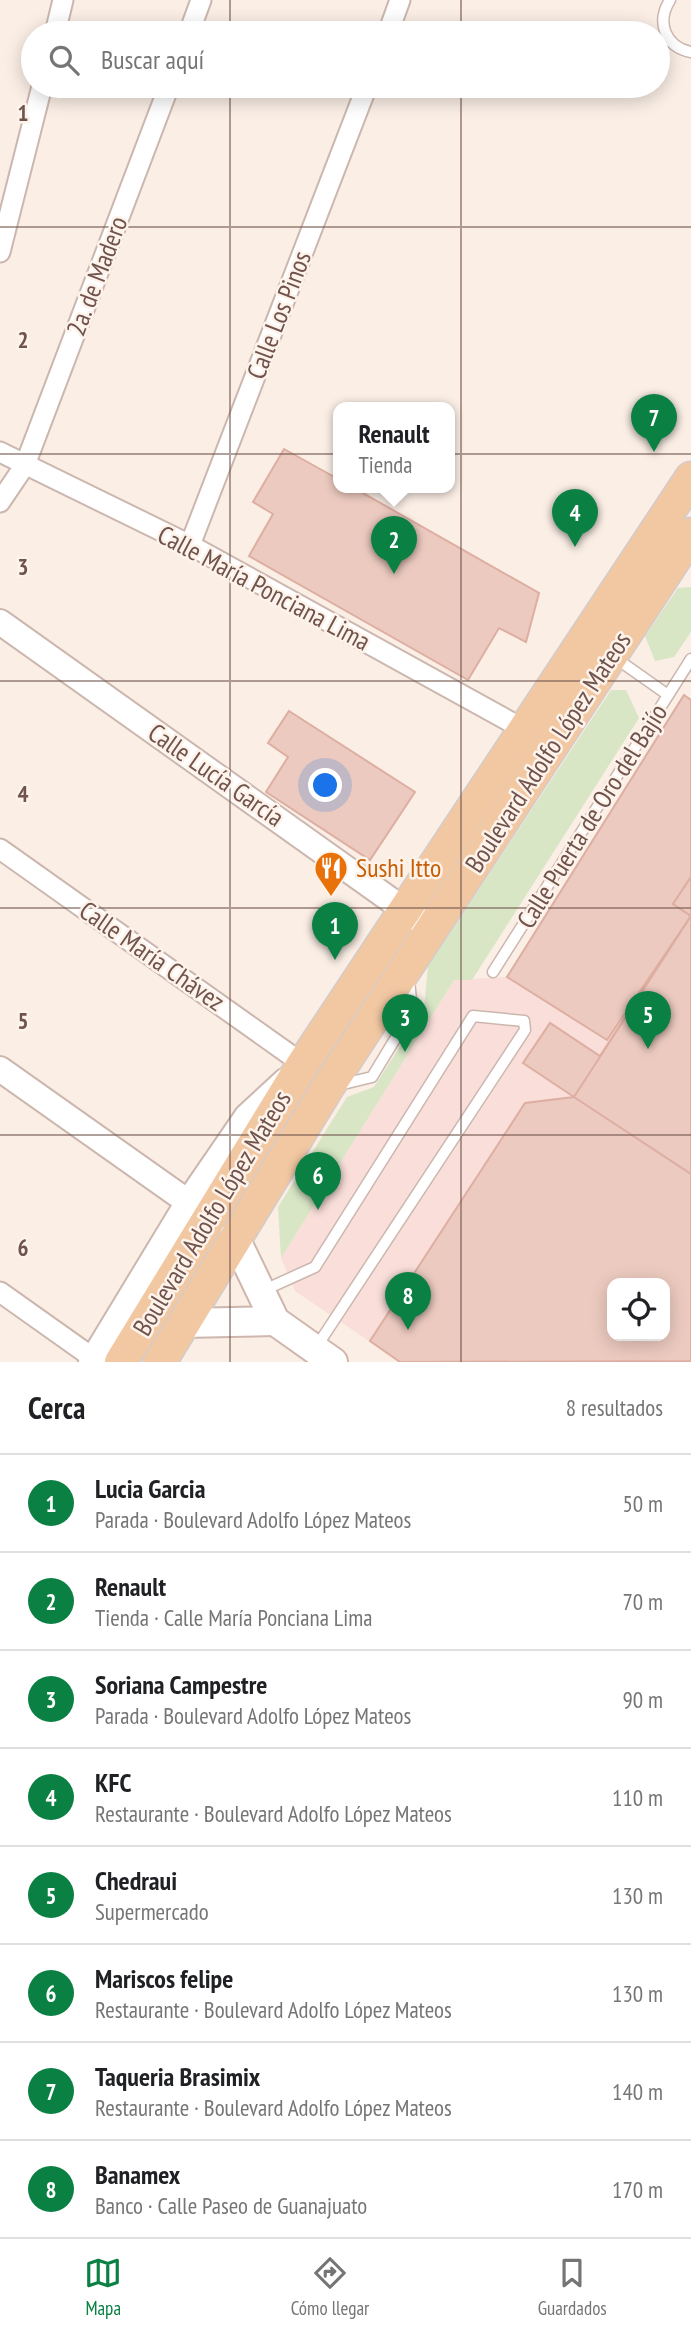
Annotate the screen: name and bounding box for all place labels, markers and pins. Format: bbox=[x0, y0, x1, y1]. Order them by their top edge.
pin: 7 bbox=[631, 394, 677, 452]
pin: 4 bbox=[552, 489, 598, 547]
pin: 2 bbox=[371, 516, 417, 574]
restaurant icon: Sushi Itto bbox=[312, 849, 350, 898]
place label: Sushi Itto bbox=[356, 851, 441, 884]
pin: 1 bbox=[312, 902, 358, 960]
pin: 5 bbox=[625, 991, 671, 1049]
pin: 3 bbox=[382, 994, 428, 1052]
pin: 6 bbox=[295, 1152, 341, 1210]
pin: 8 bbox=[385, 1272, 431, 1330]

